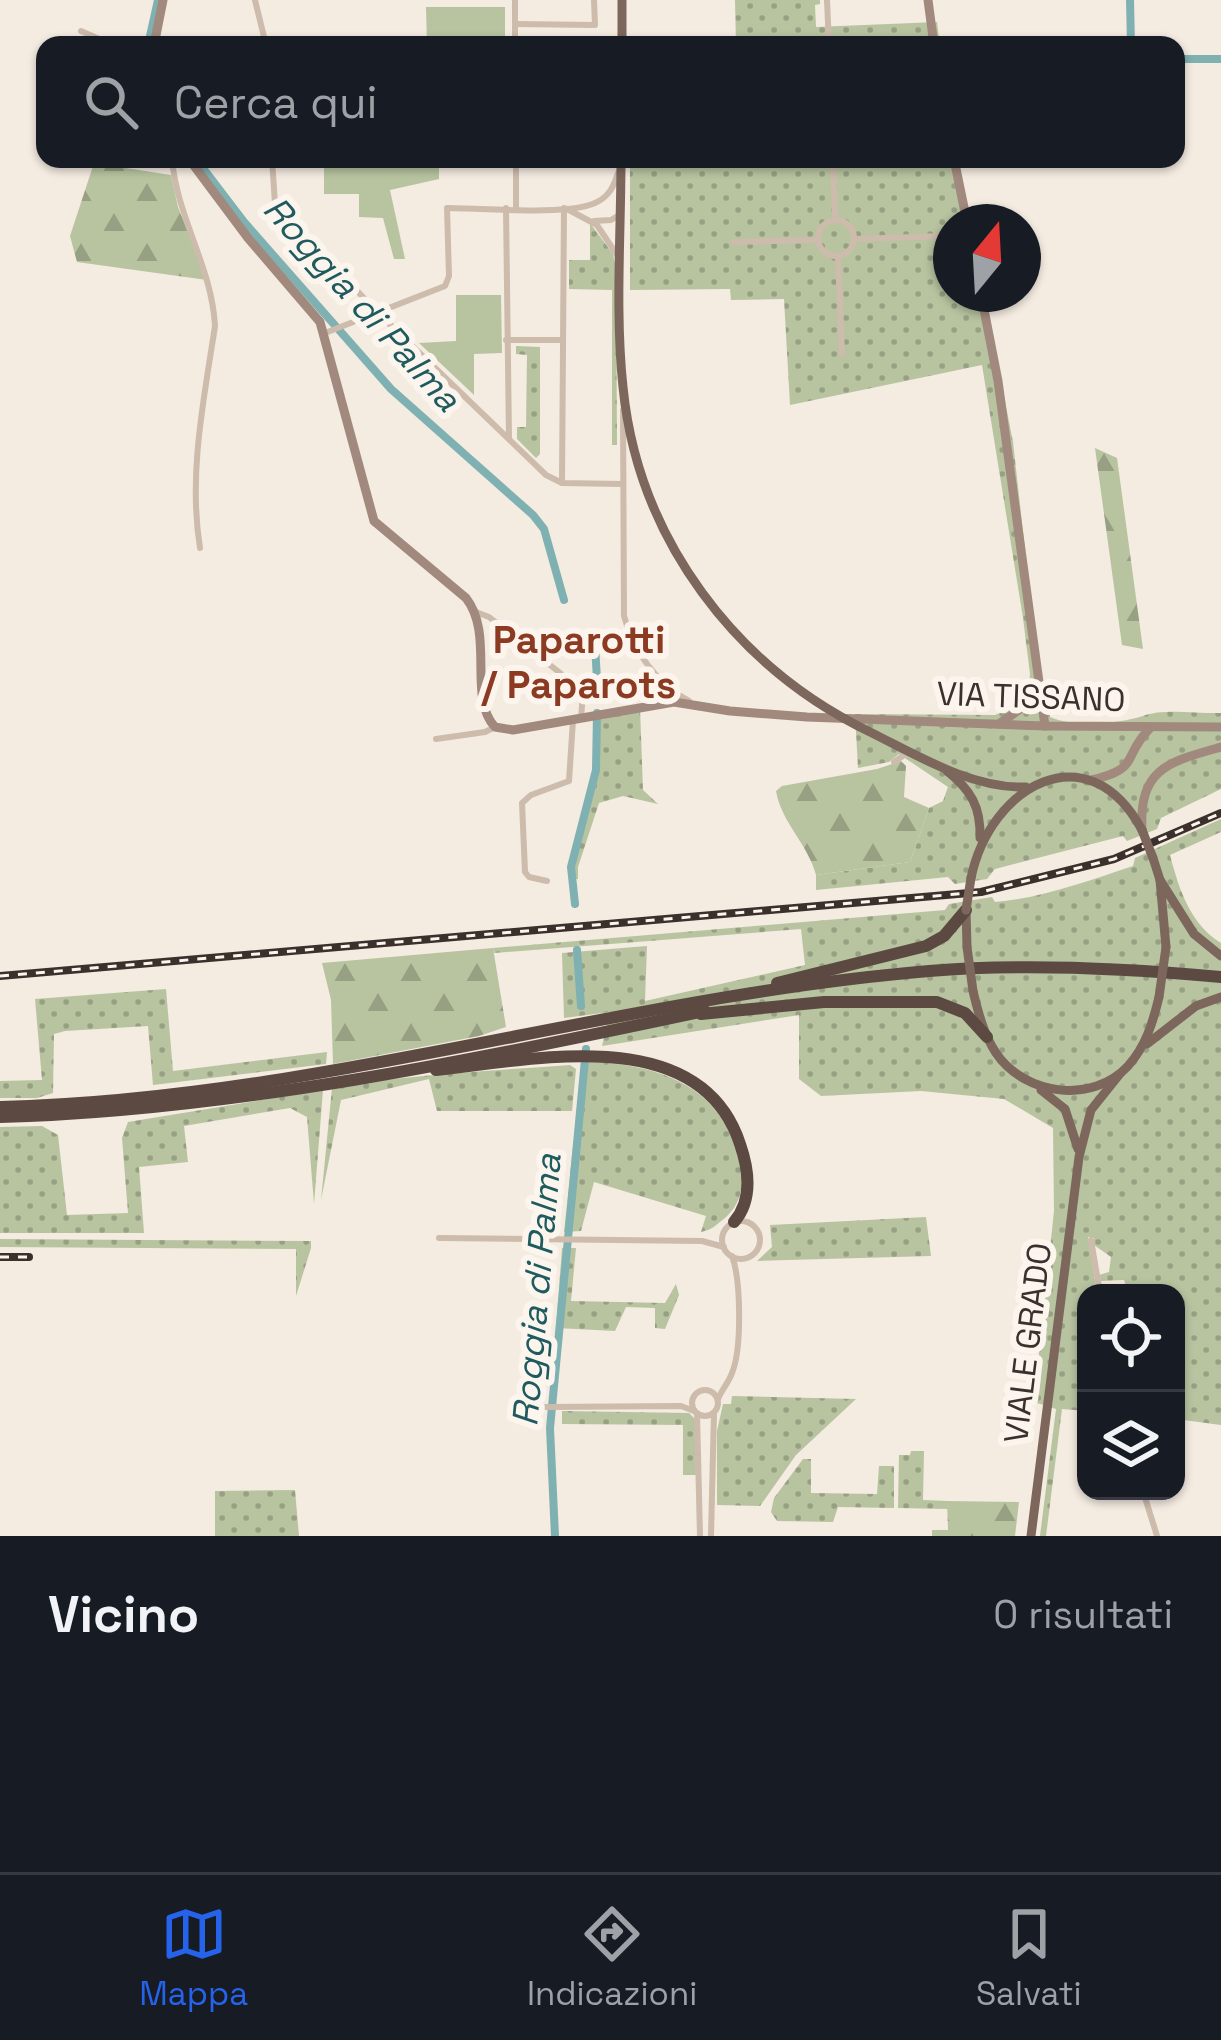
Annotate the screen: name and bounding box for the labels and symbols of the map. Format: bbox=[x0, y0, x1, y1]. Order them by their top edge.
water label: Roggia di Palma bbox=[253, 187, 471, 421]
north arrow bbox=[933, 204, 1041, 312]
district label: Paparotti / Paparots bbox=[481, 615, 676, 709]
street label: VIA TISSANO bbox=[936, 673, 1126, 721]
water label: Roggia di Palma bbox=[502, 1151, 572, 1428]
street label: VIALE GRADO bbox=[995, 1240, 1061, 1446]

